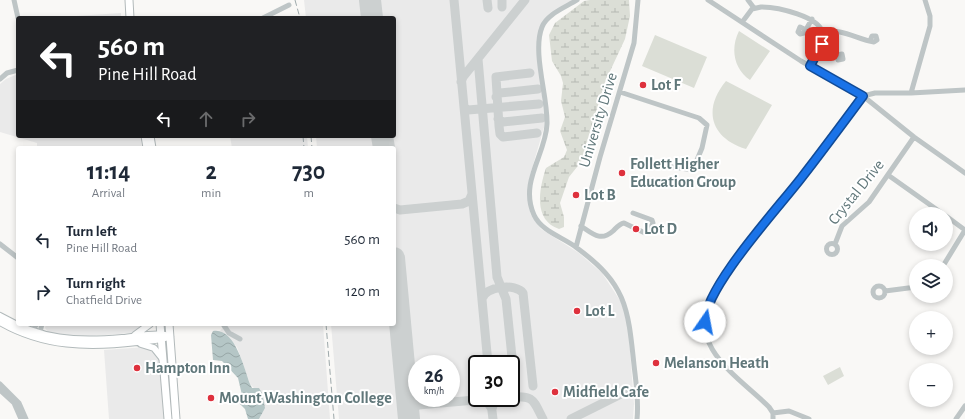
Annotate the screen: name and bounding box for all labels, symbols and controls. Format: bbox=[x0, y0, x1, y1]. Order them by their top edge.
pin bbox=[805, 27, 839, 61]
icon: left bbox=[32, 32, 84, 84]
text: 560 m bbox=[98, 33, 165, 61]
icon: arrive bbox=[811, 33, 833, 55]
text: Pine Hill Road bbox=[98, 66, 197, 84]
street label: University Drive bbox=[576, 71, 621, 170]
place label: Lot F bbox=[651, 77, 682, 93]
marker: Lot F bbox=[638, 80, 648, 90]
icon: left bbox=[153, 108, 175, 130]
icon: ahead bbox=[195, 108, 217, 130]
icon: right bbox=[237, 108, 259, 130]
place label: Follett Higher Education Group bbox=[630, 156, 736, 190]
street label: Crystal Drive bbox=[825, 156, 888, 228]
text: 11:14 bbox=[87, 160, 130, 184]
text: 2 bbox=[205, 160, 217, 184]
text: 730 bbox=[292, 160, 325, 184]
marker: Follett Higher Education Group bbox=[617, 168, 627, 178]
text: Arrival bbox=[92, 187, 125, 200]
text: min bbox=[201, 187, 221, 200]
text: m bbox=[303, 187, 314, 200]
place label: Lot B bbox=[584, 187, 616, 203]
marker: Lot B bbox=[571, 190, 581, 200]
map controls bbox=[909, 207, 953, 407]
button: sound bbox=[909, 207, 953, 251]
place label: Lot D bbox=[644, 221, 678, 237]
text: Turn left bbox=[66, 224, 117, 239]
marker: Lot D bbox=[631, 224, 641, 234]
icon: left bbox=[32, 229, 54, 251]
text: 560 m bbox=[344, 232, 380, 247]
text: Pine Hill Road bbox=[66, 242, 137, 255]
button: layers bbox=[909, 259, 953, 303]
text: Turn right bbox=[66, 276, 125, 291]
icon: right bbox=[32, 281, 54, 303]
text: 120 m bbox=[346, 284, 380, 299]
text: Chatfield Drive bbox=[66, 294, 142, 307]
position arrow bbox=[684, 301, 726, 343]
place label: Lot L bbox=[585, 303, 615, 319]
marker: Lot L bbox=[572, 306, 582, 316]
button: + bbox=[909, 311, 953, 355]
speed limit sign: 30 bbox=[468, 355, 520, 407]
place label: Melanson Heath bbox=[664, 355, 769, 371]
marker: Melanson Heath bbox=[651, 358, 661, 368]
place label: Hampton Inn bbox=[145, 360, 230, 376]
marker: Hampton Inn bbox=[132, 363, 142, 373]
button: − bbox=[909, 363, 953, 407]
text: 26 bbox=[424, 366, 444, 386]
place label: Midfield Cafe bbox=[563, 384, 649, 400]
text: km/h bbox=[424, 386, 444, 396]
marker: Midfield Cafe bbox=[550, 387, 560, 397]
place label: Mount Washington College bbox=[219, 390, 392, 406]
marker: Mount Washington College bbox=[206, 393, 216, 403]

